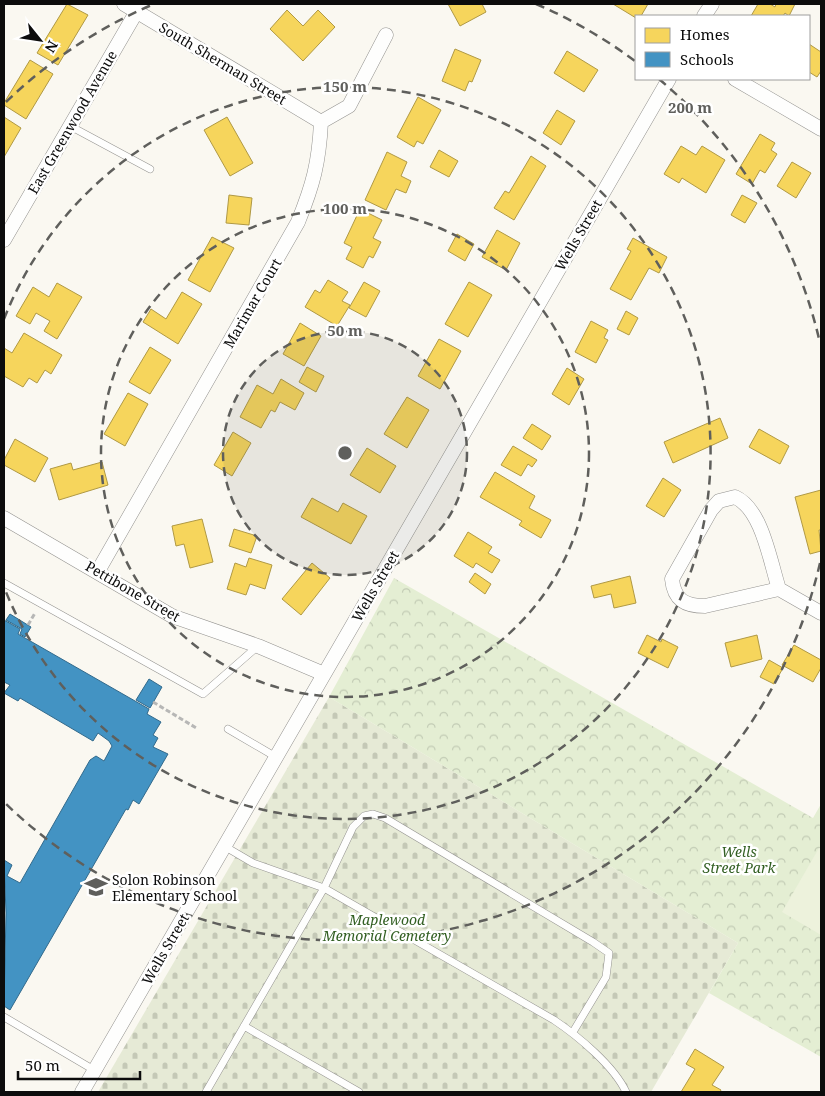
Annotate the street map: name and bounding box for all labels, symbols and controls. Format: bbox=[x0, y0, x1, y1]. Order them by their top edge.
north arrow bbox=[15, 15, 65, 65]
legend bbox=[635, 15, 810, 80]
street label: South Sherman Street bbox=[156, 17, 290, 109]
text: Homes bbox=[680, 24, 730, 44]
text: N bbox=[41, 37, 63, 56]
street label: East Greenwood Avenue bbox=[23, 47, 121, 197]
text: Schools bbox=[680, 49, 734, 69]
text: 150 m bbox=[323, 76, 367, 96]
text: 200 m bbox=[668, 97, 712, 117]
street label: Wells Street bbox=[550, 196, 606, 274]
text: 100 m bbox=[323, 198, 367, 218]
street label: Marimar Court bbox=[219, 255, 285, 351]
text: 50 m bbox=[327, 320, 363, 340]
centre of rings bbox=[336, 444, 354, 462]
street label: Wells Street bbox=[347, 547, 403, 625]
street label: Pettibone Street bbox=[82, 556, 184, 626]
park label: Wells Street Park bbox=[703, 842, 776, 877]
place label: Solon Robinson Elementary School bbox=[112, 870, 238, 905]
school or university icon: Solon Robinson Elementary School bbox=[83, 874, 109, 900]
street label: Wells Street bbox=[137, 910, 193, 988]
park label: Maplewood Memorial Cemetery bbox=[322, 910, 451, 945]
scale bar bbox=[18, 1048, 140, 1080]
text: 50 m bbox=[25, 1055, 60, 1075]

